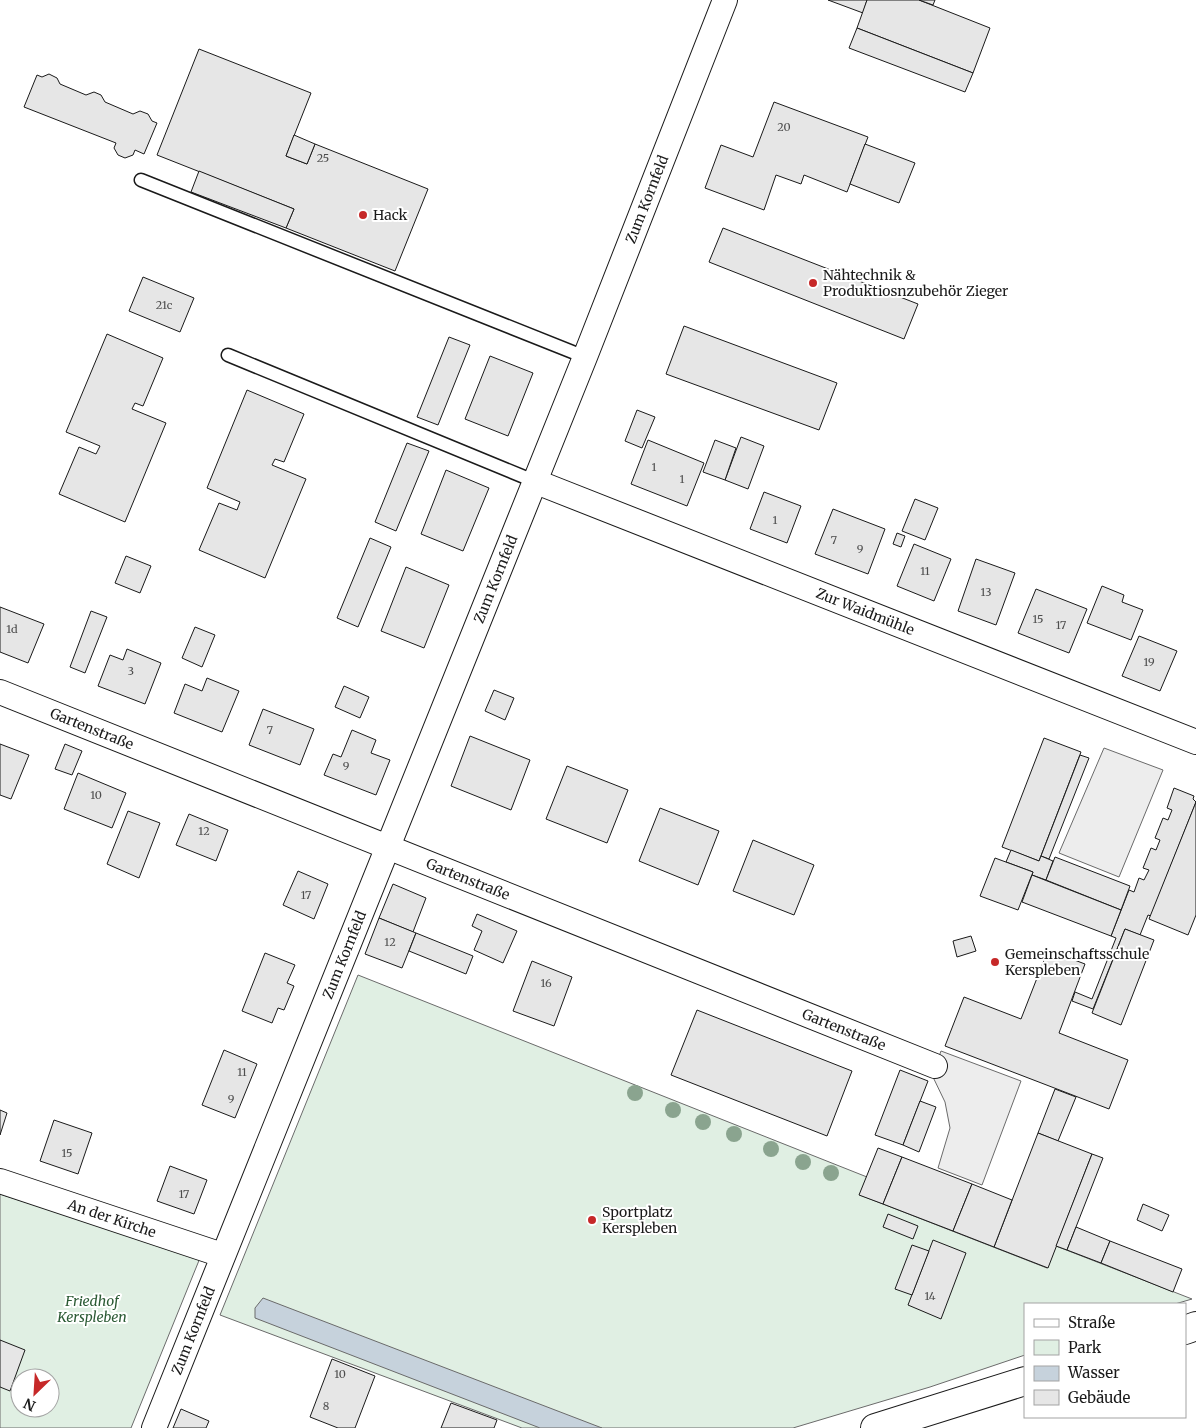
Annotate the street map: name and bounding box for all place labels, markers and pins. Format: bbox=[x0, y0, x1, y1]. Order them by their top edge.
place label: Hack bbox=[373, 206, 408, 224]
marker: Hack bbox=[357, 209, 369, 221]
place label: Nähtechnik & Produktiosnzubehör Zieger bbox=[823, 266, 1008, 300]
marker: Nähtechnik & Produktiosnzubehör Zieger bbox=[807, 277, 819, 289]
place label: Gemeinschaftsschule Kerspleben bbox=[1005, 945, 1149, 979]
marker: Gemeinschaftsschule Kerspleben bbox=[989, 956, 1001, 968]
place label: Sportplatz Kerspleben bbox=[602, 1203, 677, 1237]
marker: Sportplatz Kerspleben bbox=[586, 1214, 598, 1226]

